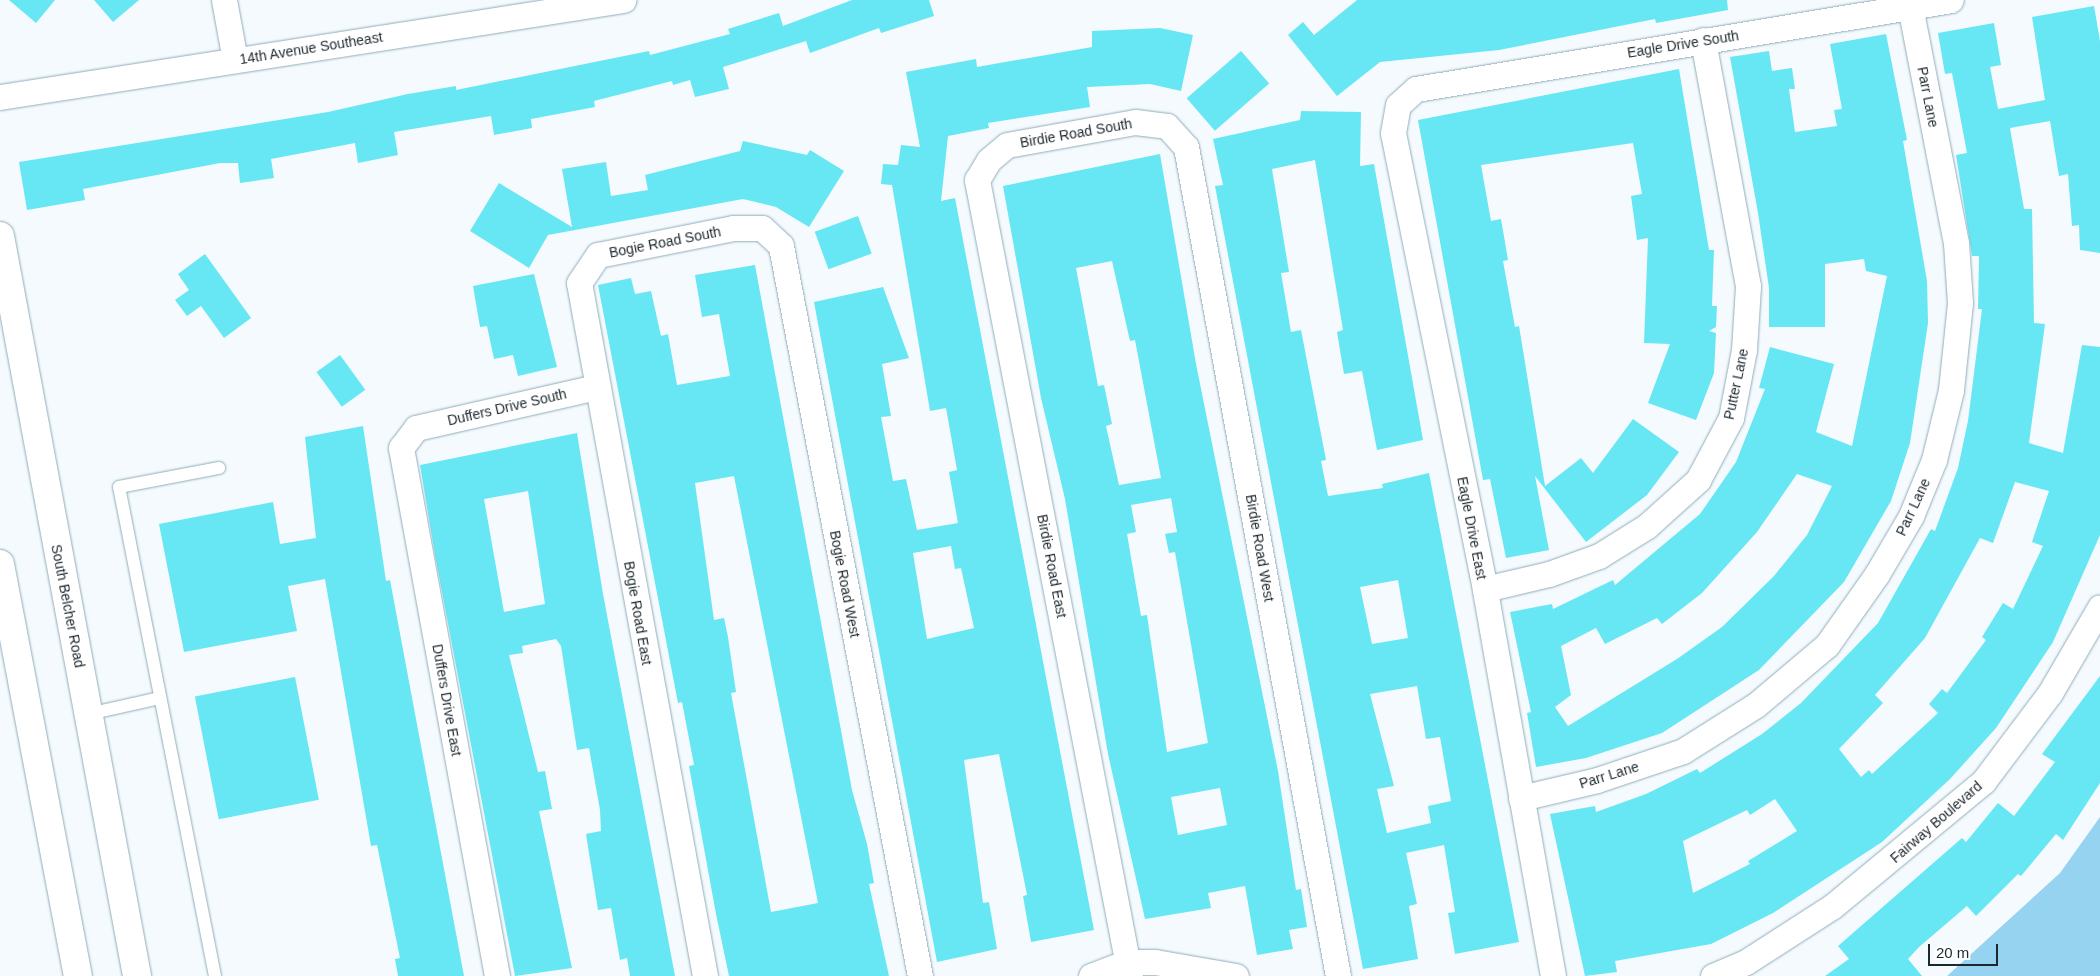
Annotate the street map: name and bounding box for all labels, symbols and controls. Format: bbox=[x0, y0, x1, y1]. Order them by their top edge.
street label: Eagle Drive South bbox=[1626, 27, 1740, 61]
street label: 14th Avenue Southeast bbox=[238, 28, 384, 68]
street label: Parr Lane bbox=[1914, 65, 1942, 129]
street label: Birdie Road South bbox=[1019, 115, 1133, 151]
street label: Bogie Road South bbox=[608, 223, 722, 261]
street label: Putter Lane bbox=[1720, 347, 1752, 421]
street label: Duffers Drive South bbox=[446, 385, 568, 429]
street label: Eagle Drive East bbox=[1454, 475, 1490, 581]
street label: Parr Lane bbox=[1892, 476, 1934, 538]
street label: Birdie Road West bbox=[1242, 493, 1278, 603]
street label: Birdie Road East bbox=[1034, 513, 1070, 619]
street label: Bogie Road West bbox=[826, 529, 864, 639]
street label: South Belcher Road bbox=[48, 543, 88, 669]
street label: Bogie Road East bbox=[621, 560, 655, 666]
street label: Duffers Drive East bbox=[429, 643, 465, 757]
street label: Parr Lane bbox=[1577, 758, 1641, 792]
street label: Fairway Boulevard bbox=[1887, 778, 1985, 866]
scale bar bbox=[1930, 934, 2000, 966]
text: 20 m bbox=[1936, 944, 1969, 961]

